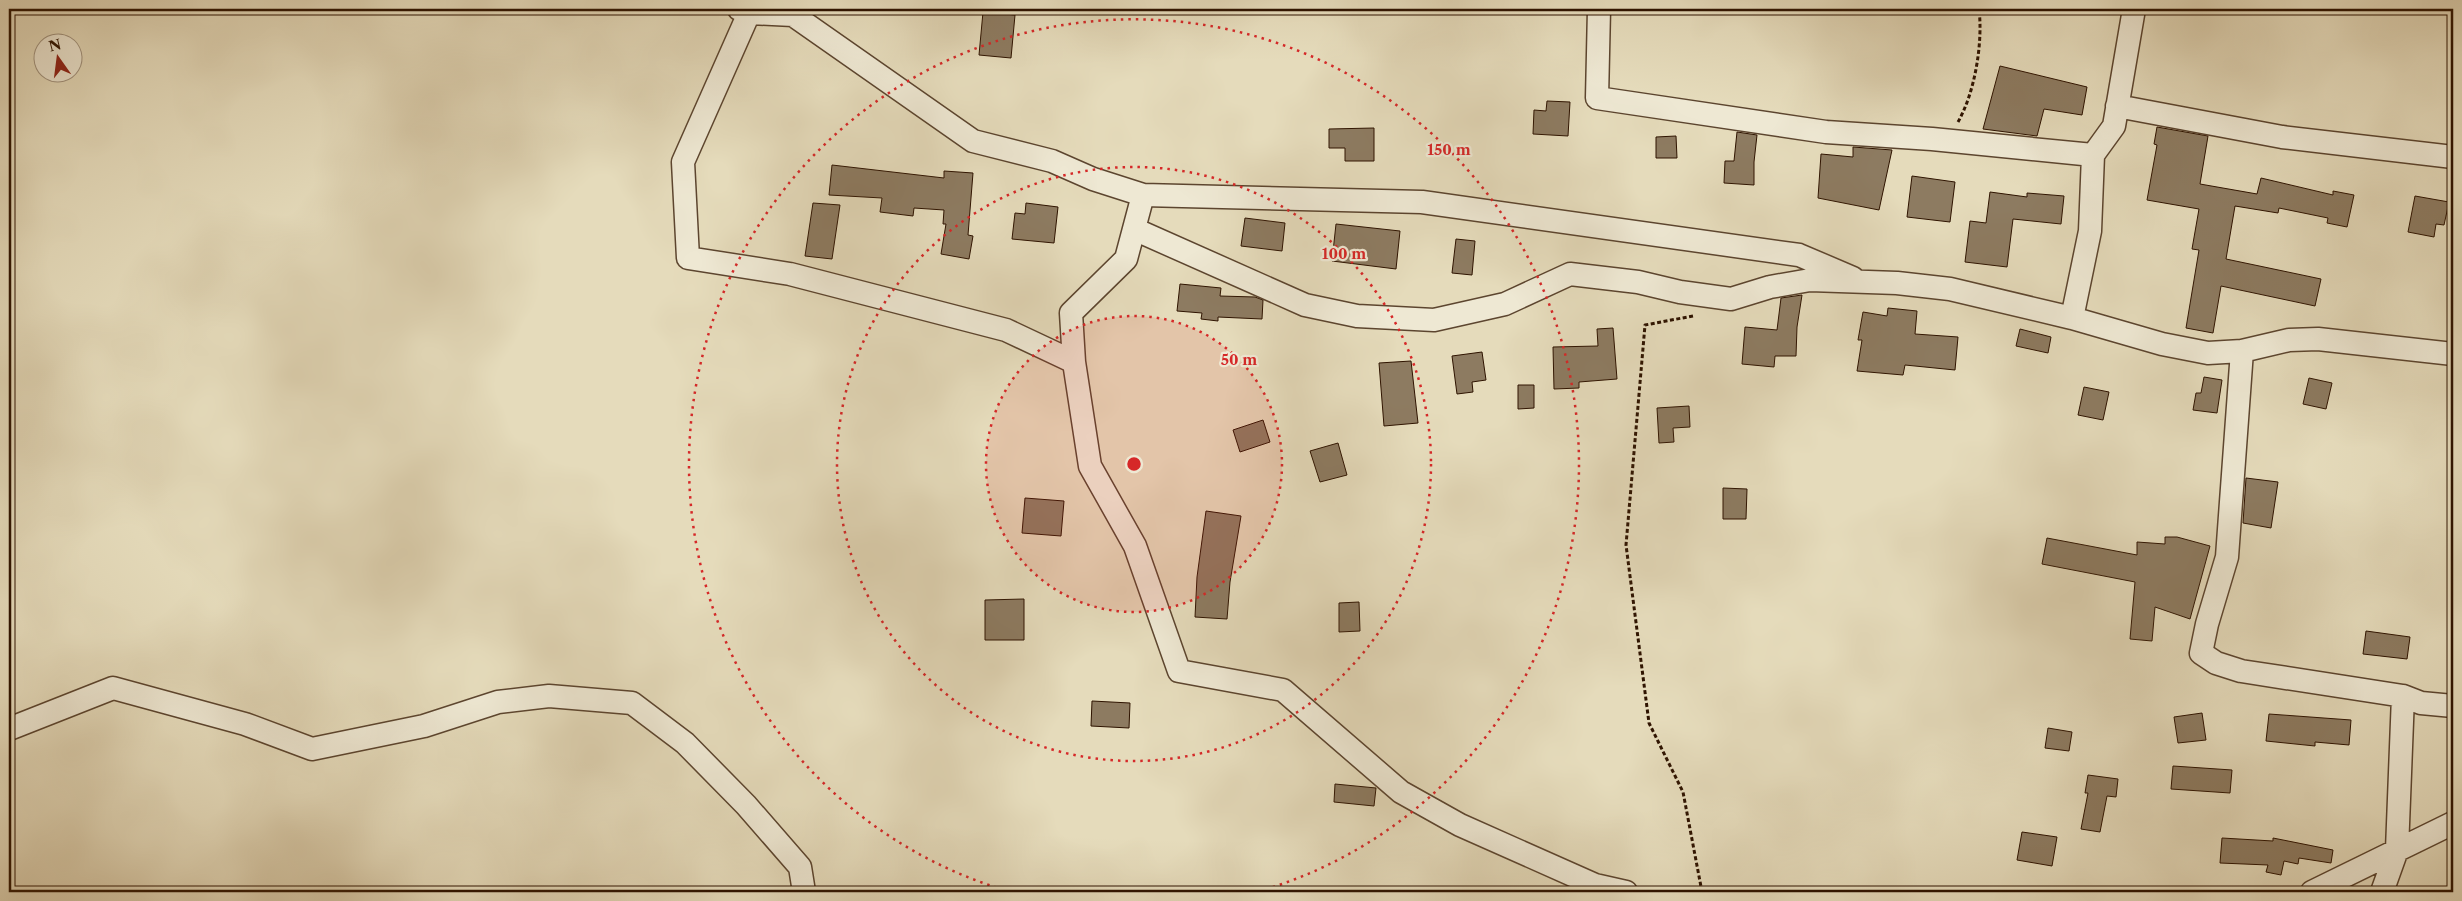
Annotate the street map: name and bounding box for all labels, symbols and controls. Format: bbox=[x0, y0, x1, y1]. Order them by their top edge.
north arrow bbox=[32, 32, 82, 82]
text: N bbox=[47, 35, 63, 56]
text: 150 m bbox=[1427, 140, 1471, 159]
text: 100 m bbox=[1322, 244, 1366, 263]
text: 50 m bbox=[1221, 350, 1257, 369]
centre of rings bbox=[1125, 455, 1143, 473]

